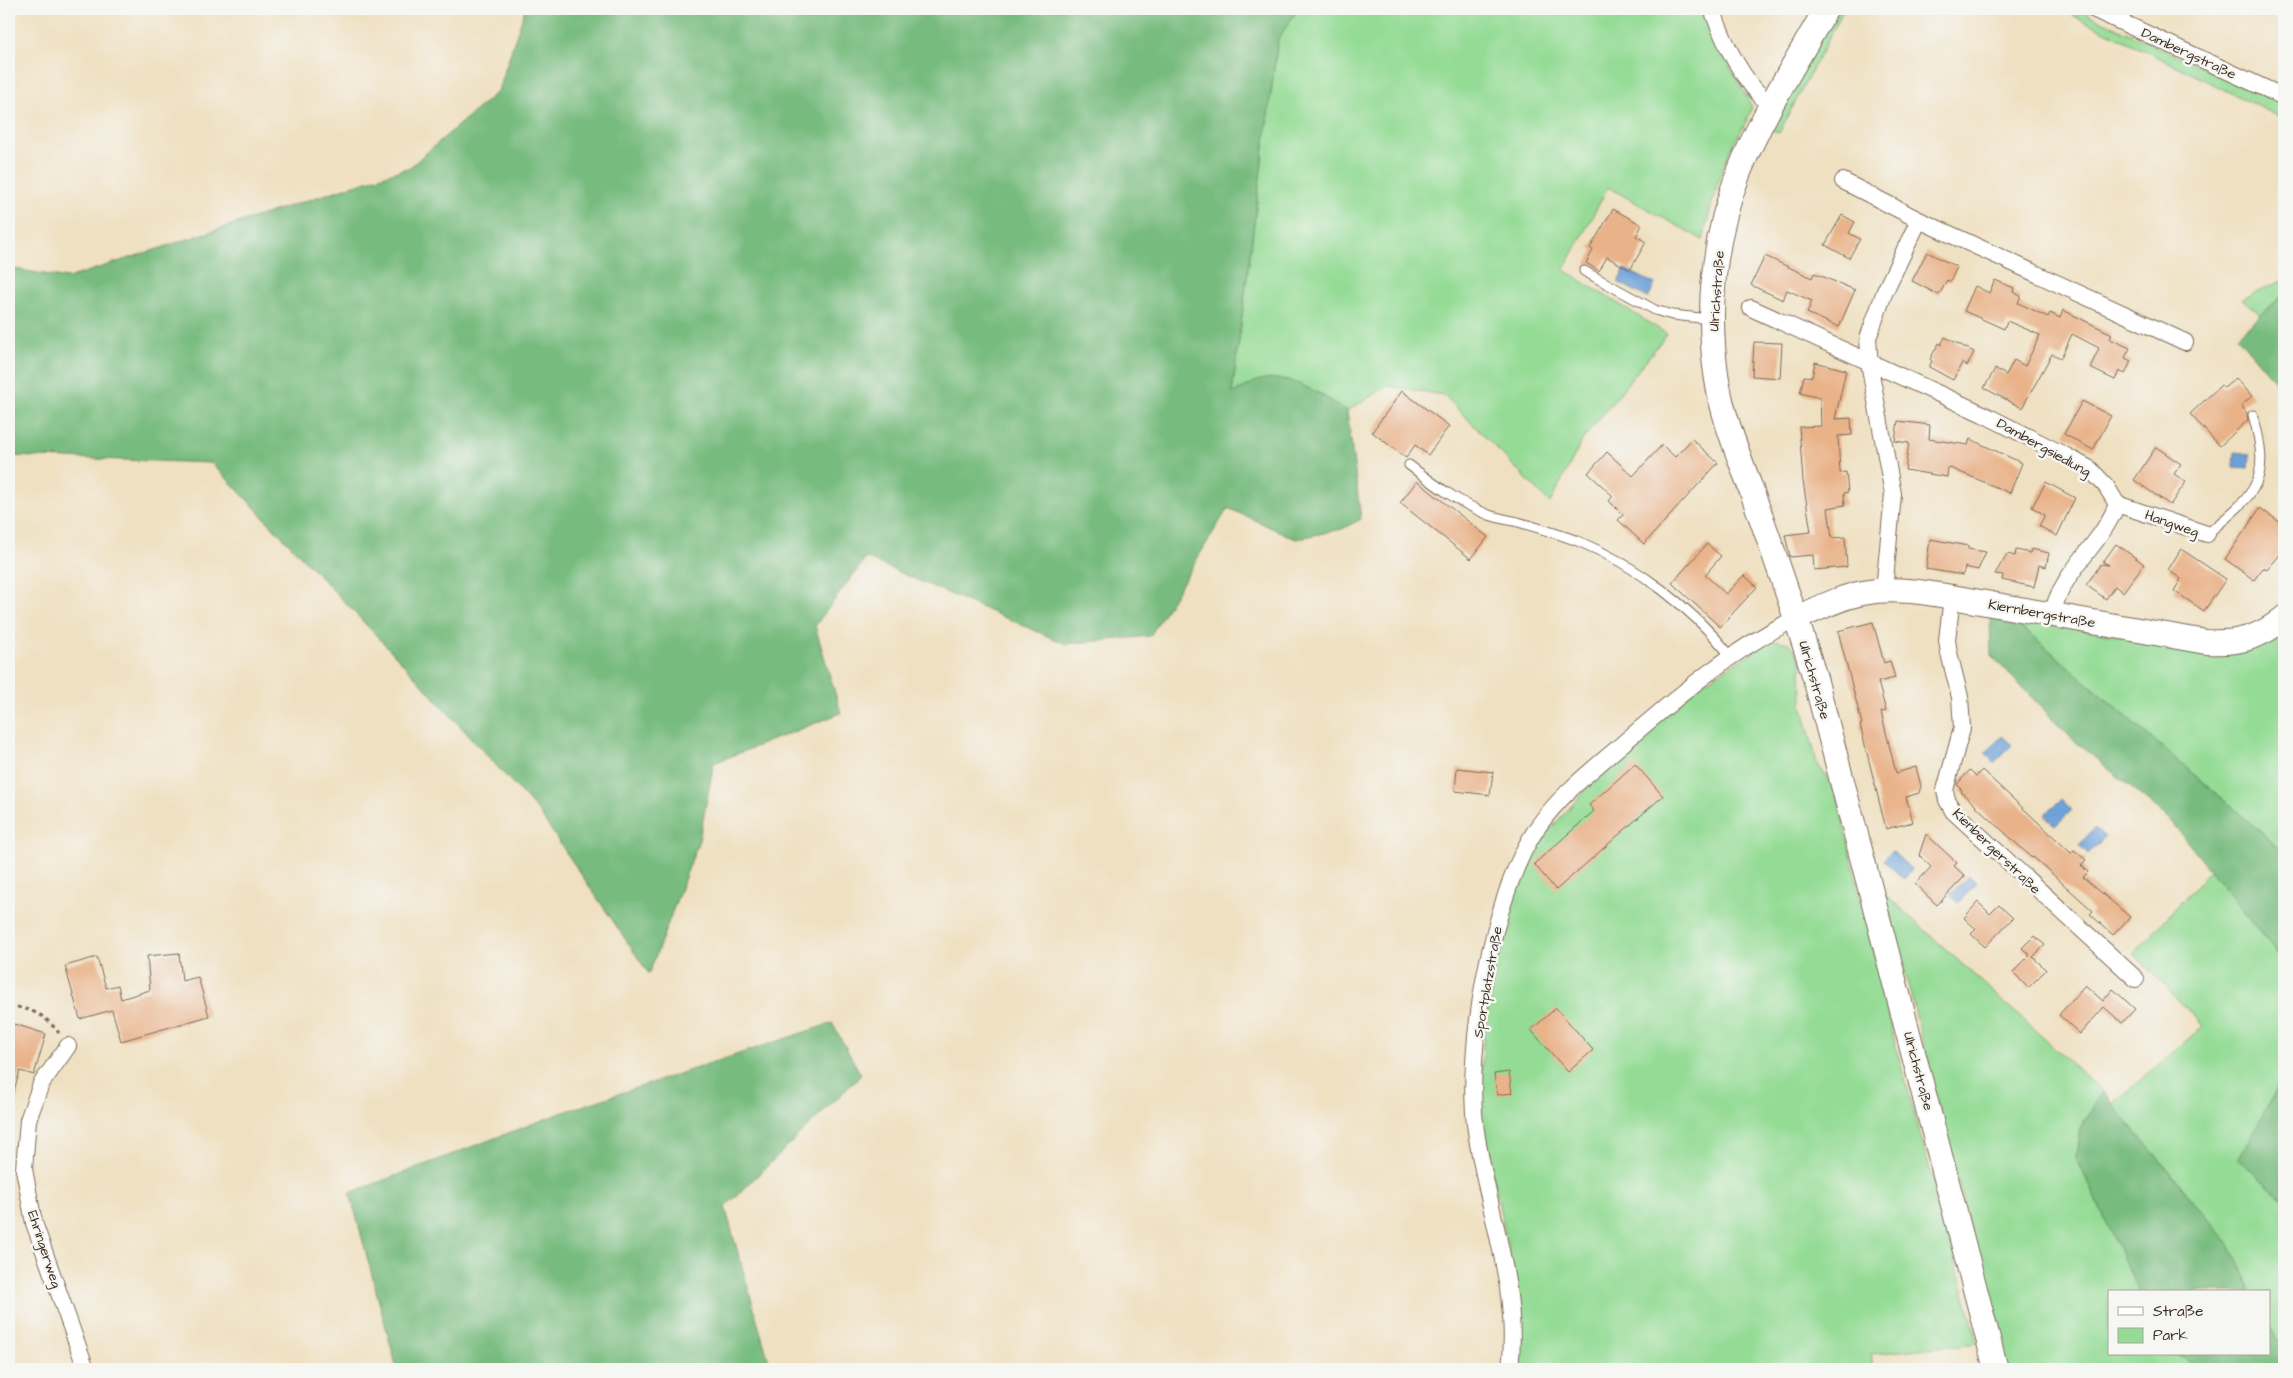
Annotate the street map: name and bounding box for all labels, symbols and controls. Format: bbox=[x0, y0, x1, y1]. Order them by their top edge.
street label: Dambergstraße bbox=[2138, 23, 2240, 85]
street label: Ulrichstraße bbox=[1704, 250, 1730, 332]
street label: Dambergsiedlung bbox=[1993, 414, 2094, 482]
street label: Hangweg bbox=[2142, 505, 2201, 543]
street label: Kiernbergstraße bbox=[1987, 595, 2097, 633]
street label: Ulrichstraße bbox=[1793, 639, 1835, 722]
street label: Kienbergerstraße bbox=[1948, 804, 2045, 899]
street label: Sportplatzstraße bbox=[1468, 924, 1508, 1039]
street label: Ulrichstraße bbox=[1898, 1030, 1938, 1113]
street label: Ehringerweg bbox=[22, 1208, 66, 1291]
legend bbox=[2108, 1290, 2270, 1356]
text: Straße bbox=[2153, 1301, 2203, 1322]
text: Park bbox=[2153, 1325, 2188, 1346]

